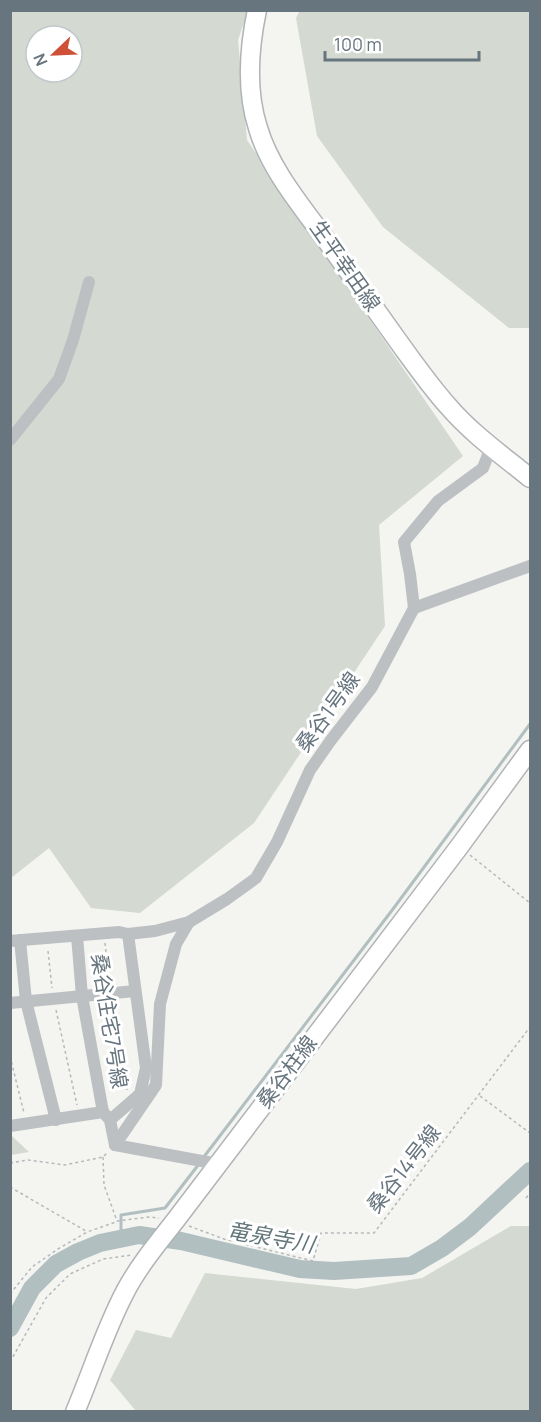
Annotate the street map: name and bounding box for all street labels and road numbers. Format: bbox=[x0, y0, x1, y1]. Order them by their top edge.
street label: 生平幸田線 bbox=[304, 214, 387, 316]
street label: 桑谷1号線 bbox=[289, 666, 366, 757]
street label: 桑谷住宅7号線 bbox=[85, 951, 134, 1090]
street label: 桑谷柱線 bbox=[250, 1029, 323, 1113]
street label: 桑谷14号線 bbox=[360, 1119, 446, 1218]

